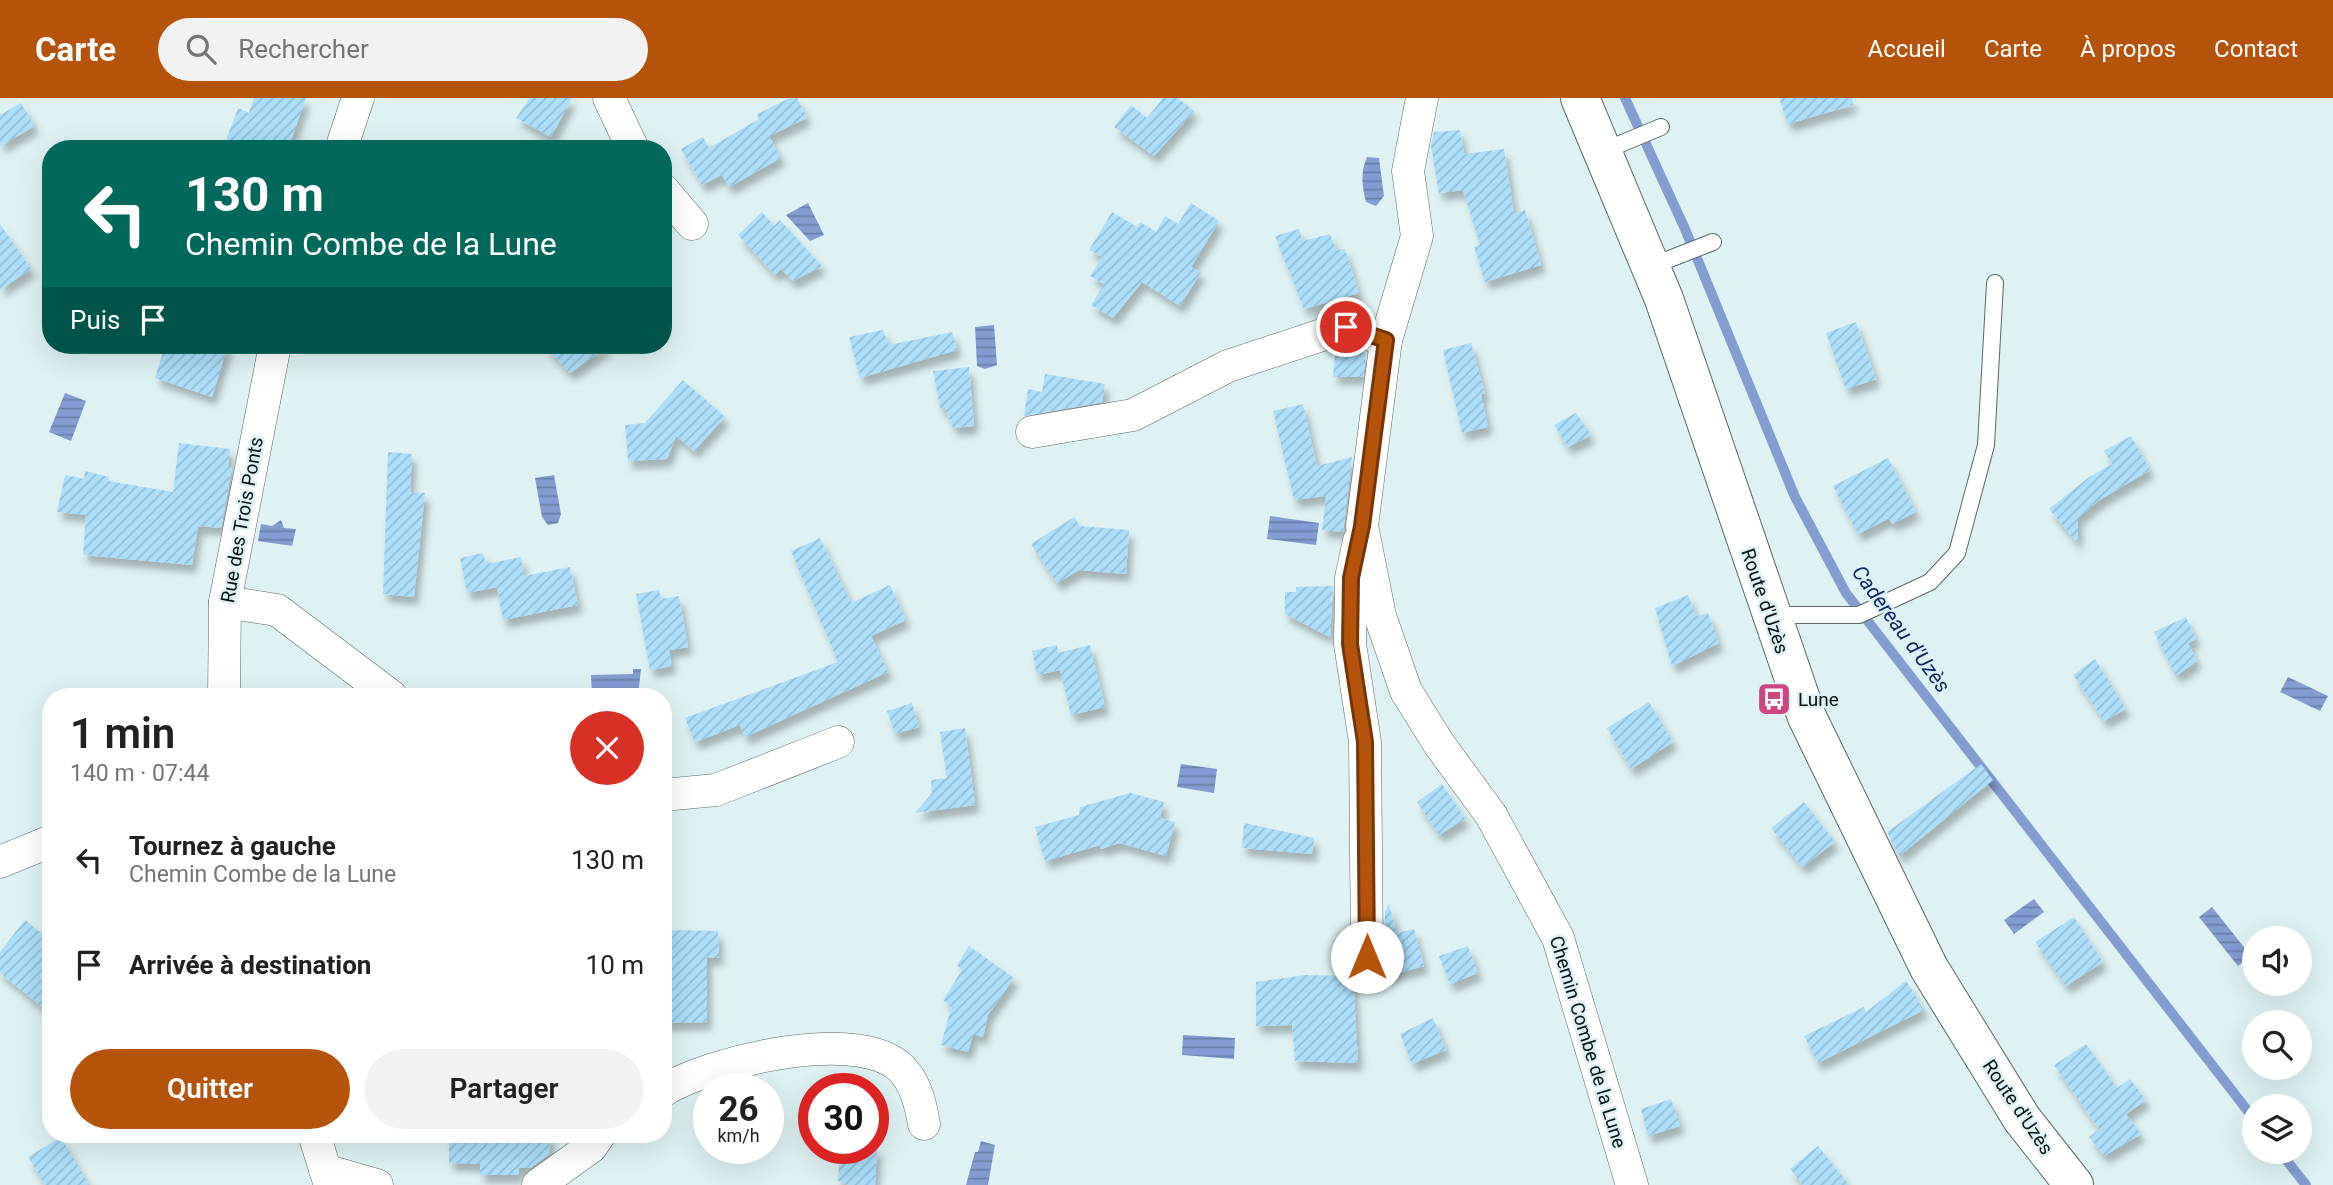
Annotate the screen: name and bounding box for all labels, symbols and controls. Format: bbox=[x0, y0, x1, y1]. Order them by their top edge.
search box bbox=[158, 18, 648, 81]
text: Carte bbox=[35, 30, 116, 69]
icon: search bbox=[182, 30, 220, 68]
text: Rechercher bbox=[238, 34, 369, 64]
text: Accueil bbox=[1867, 35, 1946, 63]
text: Carte bbox=[1984, 35, 2042, 63]
text: À propos bbox=[2080, 35, 2176, 63]
text: Contact bbox=[2214, 35, 2298, 63]
text: 130 m bbox=[185, 166, 324, 223]
icon: left bbox=[70, 168, 161, 259]
text: Chemin Combe de la Lune bbox=[185, 225, 557, 263]
pin bbox=[1316, 297, 1376, 357]
icon: arrive bbox=[134, 301, 172, 339]
text: Puis bbox=[70, 305, 120, 335]
icon: arrive bbox=[1327, 308, 1365, 346]
street label: Rue des Trois Ponts bbox=[216, 435, 268, 605]
street label: Route d'Uzès bbox=[1736, 545, 1794, 657]
water label: Cadereau d'Uzès bbox=[1847, 561, 1955, 697]
bus stop icon: Lune bbox=[1755, 680, 1793, 718]
place label: Lune bbox=[1798, 688, 1839, 711]
text: 1 min bbox=[70, 709, 175, 758]
button: close bbox=[570, 711, 644, 785]
text: 140 m · 07:44 bbox=[70, 760, 209, 787]
text: Tournez à gauche bbox=[129, 831, 336, 861]
icon: left bbox=[70, 841, 108, 879]
text: 130 m bbox=[571, 845, 644, 875]
text: Chemin Combe de la Lune bbox=[129, 861, 396, 888]
position arrow bbox=[1330, 920, 1404, 994]
map controls bbox=[2242, 926, 2312, 1164]
button: sound bbox=[2242, 926, 2312, 996]
street label: Chemin Combe de la Lune bbox=[1545, 933, 1631, 1151]
icon: arrive bbox=[70, 946, 108, 984]
text: Arrivée à destination bbox=[129, 950, 371, 980]
text: 10 m bbox=[586, 950, 644, 980]
button: search bbox=[2242, 1010, 2312, 1080]
button: Quitter bbox=[70, 1049, 350, 1129]
button: Partager bbox=[364, 1049, 644, 1129]
street label: Route d'Uzès bbox=[1978, 1055, 2058, 1159]
speed limit sign: 30 bbox=[798, 1073, 889, 1164]
text: 26 bbox=[718, 1089, 759, 1130]
button: layers bbox=[2242, 1094, 2312, 1164]
text: km/h bbox=[717, 1125, 760, 1146]

